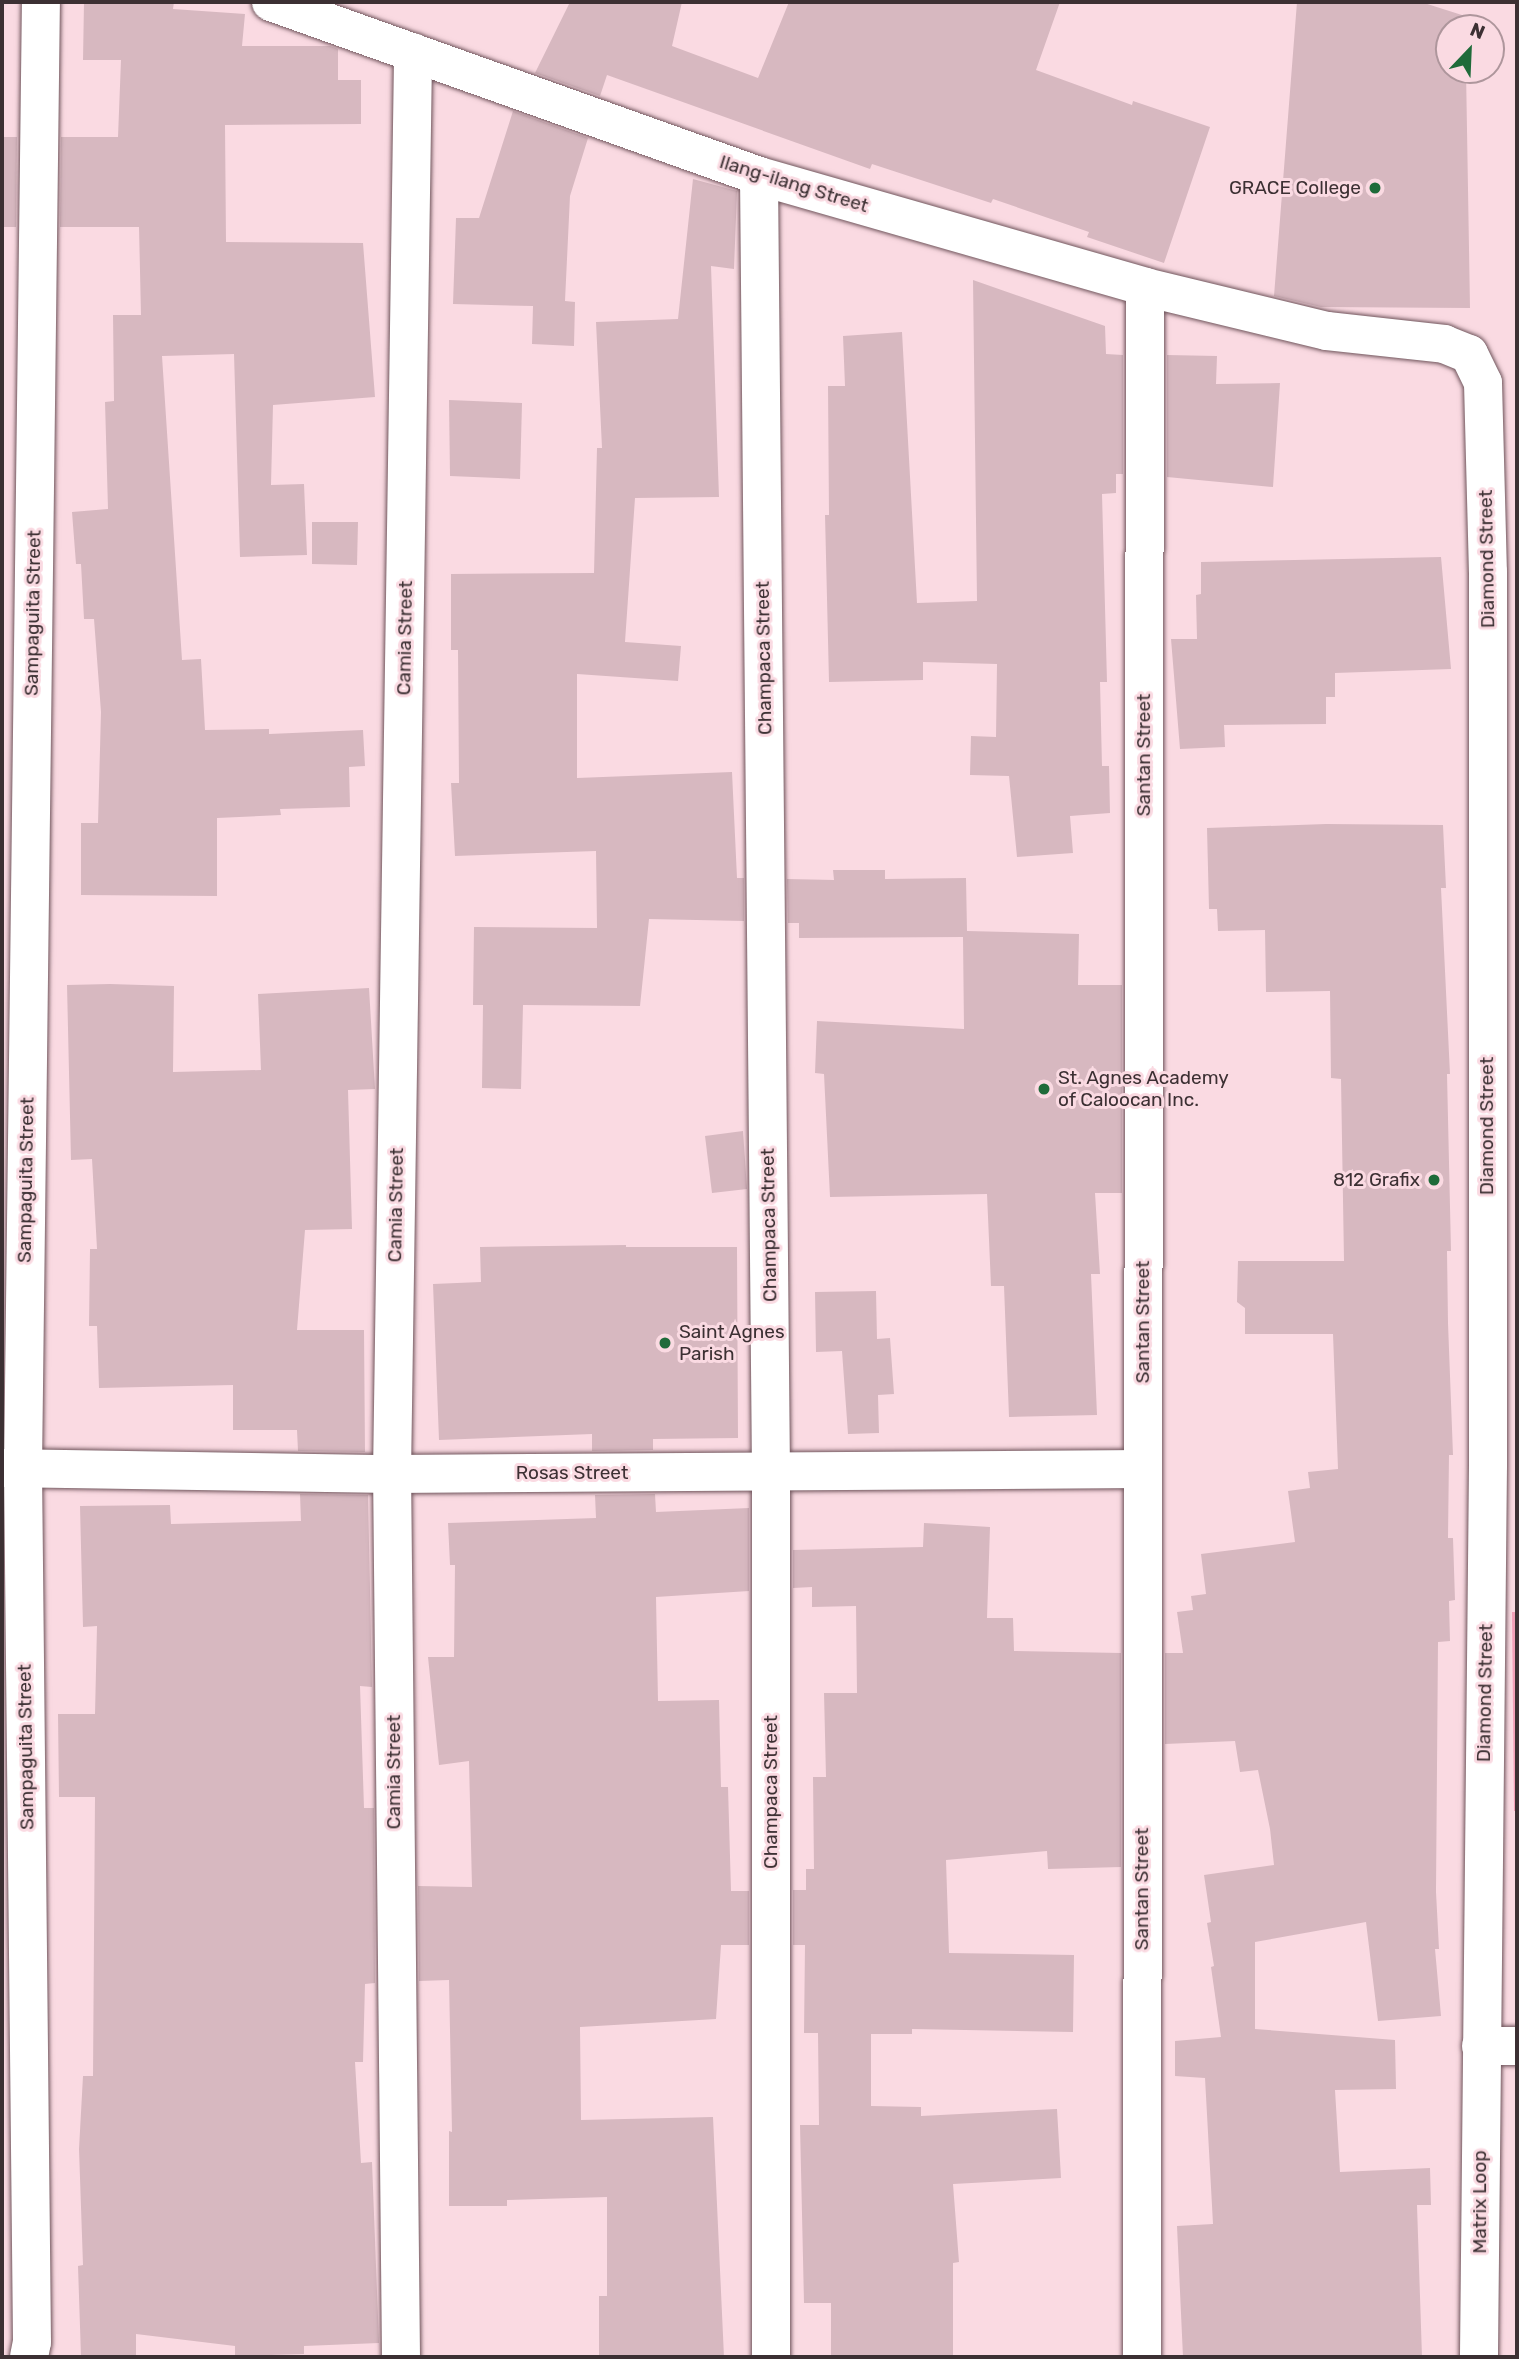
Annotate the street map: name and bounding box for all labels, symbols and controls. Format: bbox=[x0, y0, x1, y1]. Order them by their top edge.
north arrow bbox=[1435, 14, 1505, 84]
text: N bbox=[1467, 18, 1488, 44]
street label: Ilang-ilang Street bbox=[717, 151, 871, 217]
place label: GRACE College bbox=[1229, 177, 1361, 199]
marker: GRACE College bbox=[1367, 180, 1383, 196]
street label: Diamond Street bbox=[1474, 490, 1500, 628]
street label: Sampaguita Street bbox=[20, 530, 46, 696]
street label: Camia Street bbox=[393, 580, 417, 696]
street label: Champaca Street bbox=[751, 581, 777, 735]
street label: Santan Street bbox=[1133, 694, 1155, 816]
street label: Diamond Street bbox=[1476, 1057, 1498, 1195]
place label: St. Agnes Academy of Caloocan Inc. bbox=[1058, 1067, 1230, 1111]
marker: St. Agnes Academy of Caloocan Inc. bbox=[1036, 1081, 1052, 1097]
street label: Sampaguita Street bbox=[13, 1097, 39, 1263]
street label: Camia Street bbox=[384, 1147, 408, 1263]
street label: Champaca Street bbox=[756, 1148, 782, 1302]
place label: 812 Grafix bbox=[1333, 1169, 1420, 1191]
marker: 812 Grafix bbox=[1426, 1172, 1442, 1188]
street label: Santan Street bbox=[1132, 1261, 1154, 1383]
place label: Saint Agnes Parish bbox=[679, 1321, 785, 1365]
marker: Saint Agnes Parish bbox=[657, 1335, 673, 1351]
street label: Rosas Street bbox=[516, 1462, 628, 1484]
street label: Diamond Street bbox=[1472, 1624, 1498, 1762]
street label: Sampaguita Street bbox=[13, 1664, 39, 1830]
street label: Camia Street bbox=[383, 1715, 405, 1829]
street label: Champaca Street bbox=[760, 1715, 782, 1869]
street label: Santan Street bbox=[1131, 1828, 1153, 1950]
street label: Matrix Loop bbox=[1469, 2150, 1491, 2254]

